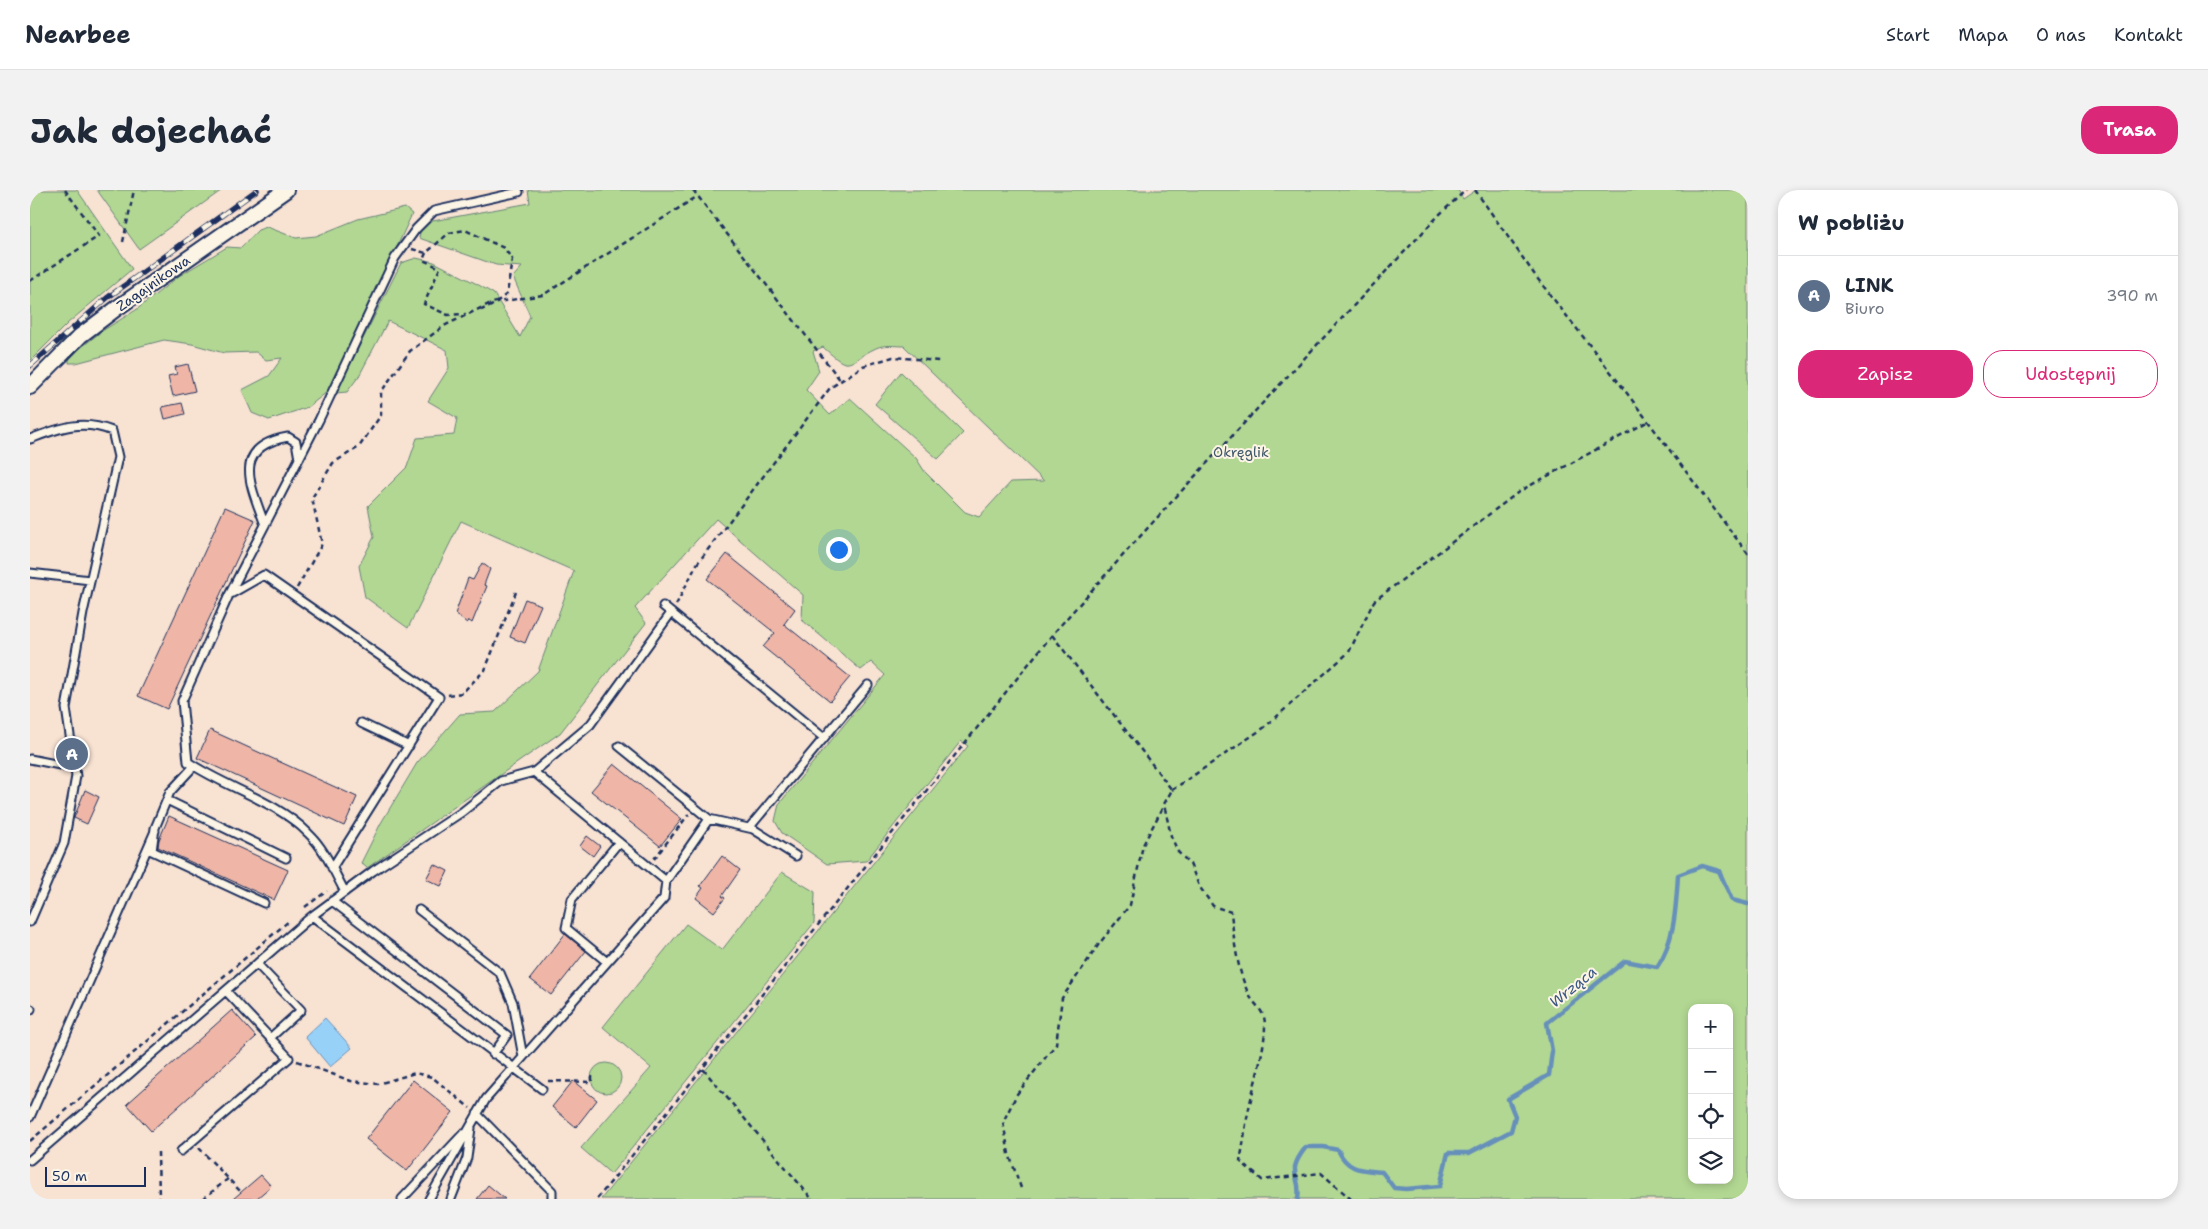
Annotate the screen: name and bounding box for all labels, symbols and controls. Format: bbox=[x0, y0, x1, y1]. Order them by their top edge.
text: Nearbee bbox=[25, 19, 131, 51]
text: Start bbox=[1886, 23, 1930, 47]
text: Mapa bbox=[1958, 23, 2008, 47]
text: O nas bbox=[2036, 23, 2086, 47]
text: Kontakt bbox=[2114, 23, 2183, 47]
button: Trasa bbox=[2081, 106, 2178, 154]
text: Jak dojechać bbox=[30, 107, 272, 154]
text: W pobliżu bbox=[1798, 209, 1905, 237]
street label: Zagajnikowa bbox=[113, 251, 194, 315]
text: LINK bbox=[1845, 273, 1894, 298]
text: A bbox=[1808, 285, 1820, 306]
text: 390 m bbox=[2106, 285, 2158, 306]
text: Biuro bbox=[1845, 298, 1884, 319]
button: Zapisz bbox=[1798, 350, 1973, 398]
button: Udostępnij bbox=[1983, 350, 2158, 398]
park label: Okręglik bbox=[1213, 443, 1269, 461]
your location bbox=[826, 537, 852, 563]
pin: A bbox=[56, 735, 88, 773]
water label: Wrząca bbox=[1545, 962, 1601, 1012]
map controls bbox=[1688, 1004, 1733, 1184]
button: + bbox=[1688, 1004, 1733, 1049]
button: − bbox=[1688, 1049, 1733, 1094]
button: locate bbox=[1688, 1094, 1733, 1139]
button: layers bbox=[1688, 1139, 1733, 1184]
scale bar bbox=[45, 1164, 146, 1187]
text: 50 m bbox=[52, 1167, 87, 1185]

